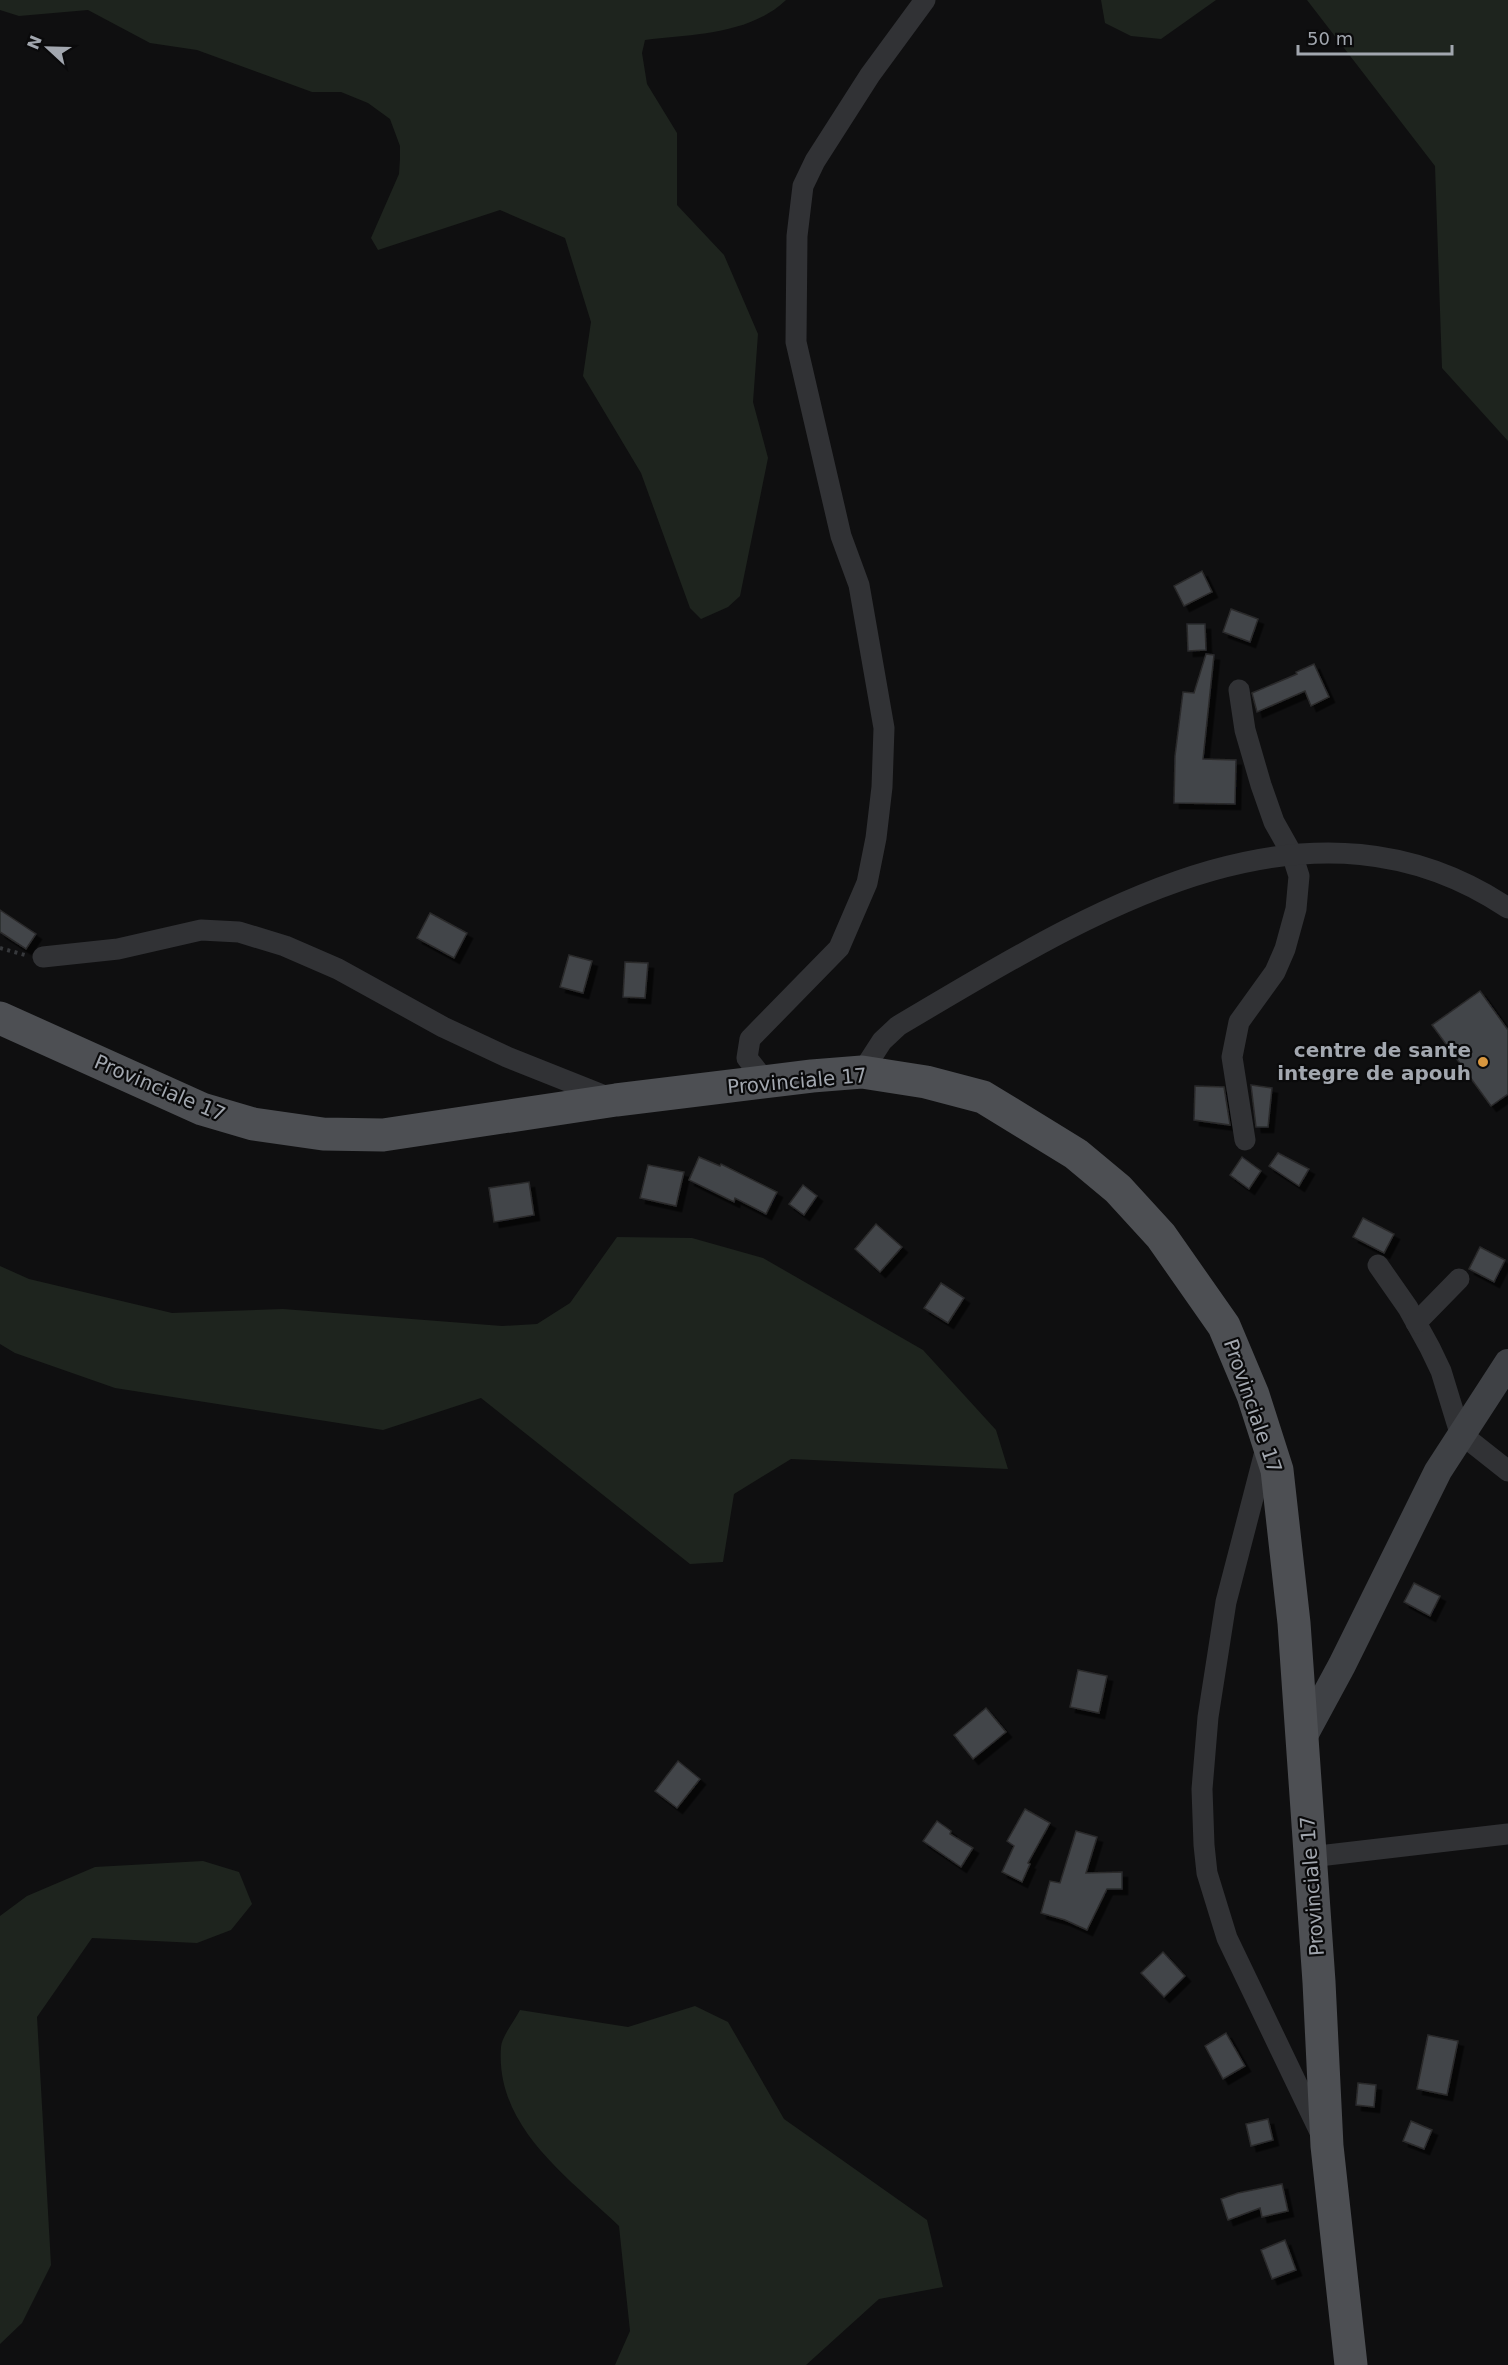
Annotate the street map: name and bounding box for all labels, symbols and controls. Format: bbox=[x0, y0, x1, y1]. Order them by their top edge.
north arrow bbox=[18, 18, 78, 78]
scale bar bbox=[1298, 18, 1452, 56]
text: 50 m bbox=[1307, 28, 1353, 49]
text: N bbox=[23, 33, 46, 52]
place label: centre de sante integre de apouh bbox=[1277, 1038, 1471, 1085]
street label: Provinciale 17 bbox=[91, 1050, 229, 1126]
marker: centre de sante integre de apouh bbox=[1476, 1055, 1490, 1069]
street label: Provinciale 17 bbox=[726, 1063, 868, 1099]
street label: Provinciale 17 bbox=[1219, 1336, 1287, 1476]
street label: Provinciale 17 bbox=[1295, 1815, 1329, 1957]

